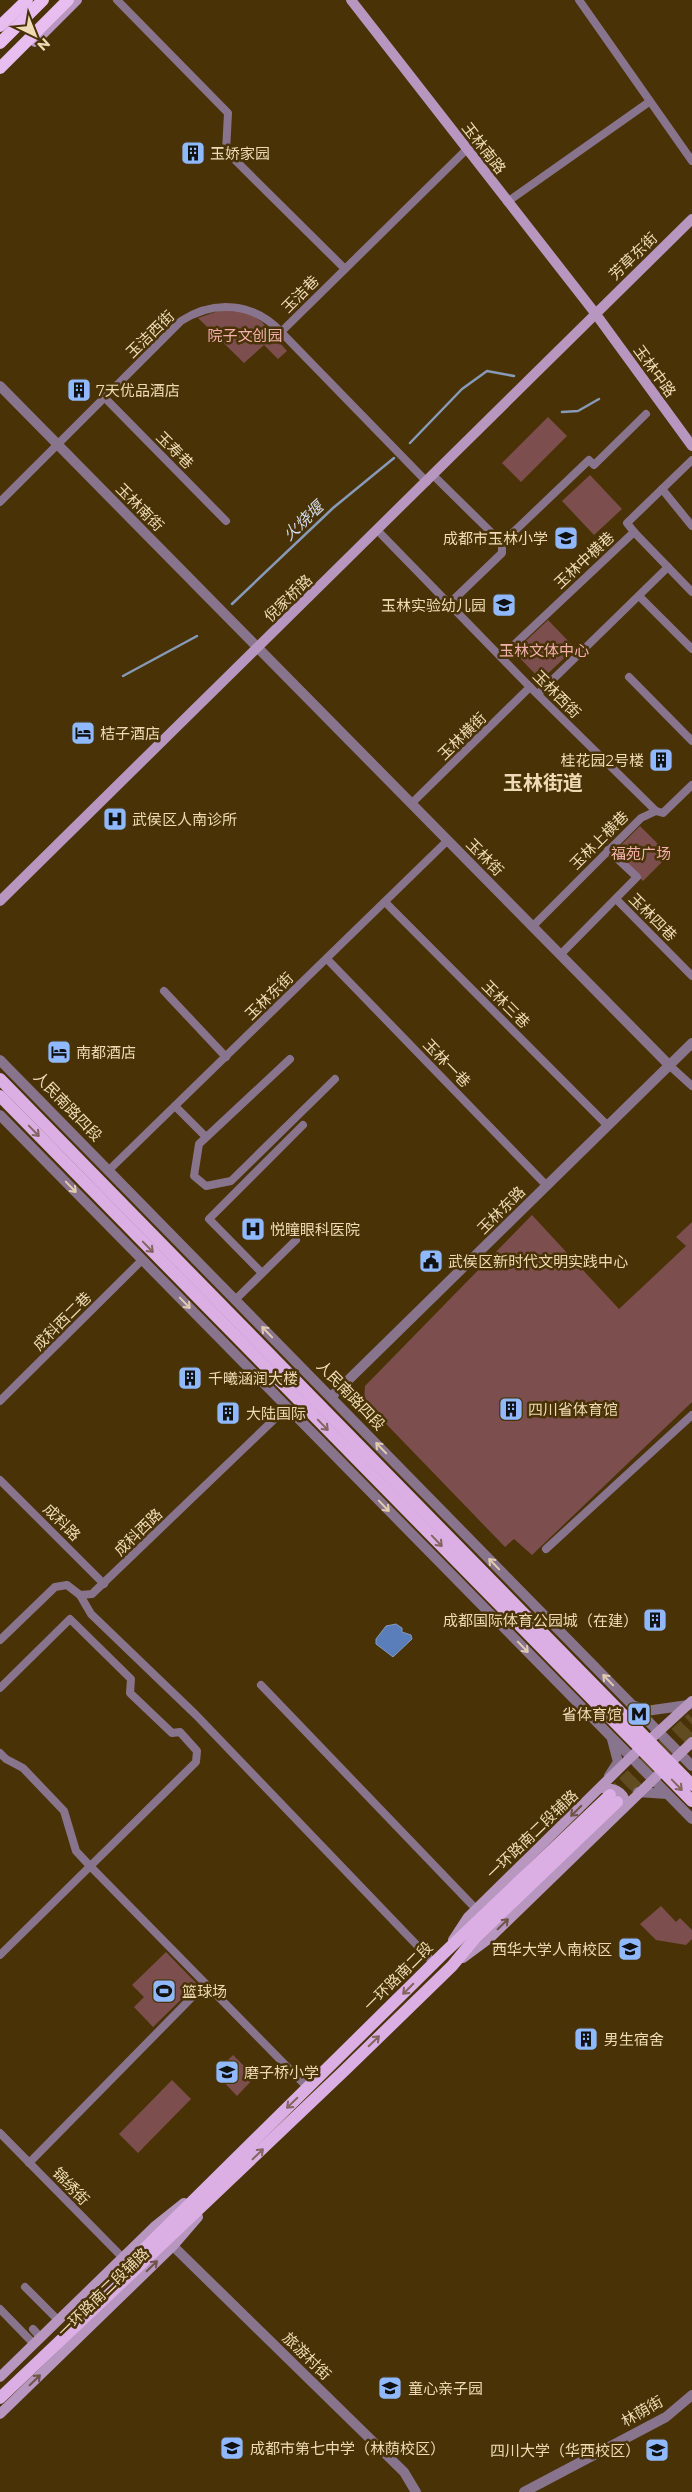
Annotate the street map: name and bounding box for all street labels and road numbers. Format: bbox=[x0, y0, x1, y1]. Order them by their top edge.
street label: 玉林南路 bbox=[458, 119, 510, 177]
street label: 芳草东街 bbox=[605, 228, 661, 284]
street label: 玉洁巷 bbox=[277, 271, 323, 317]
street label: 玉洁西街 bbox=[122, 306, 178, 362]
street label: 玉林中路 bbox=[630, 341, 680, 401]
street label: 玉寿巷 bbox=[152, 427, 198, 473]
street label: 玉林南街 bbox=[112, 479, 168, 535]
street label: 玉林中横巷 bbox=[550, 527, 618, 593]
street label: 倪家桥路 bbox=[260, 570, 316, 626]
street label: 玉林西街 bbox=[529, 666, 585, 722]
street label: 玉林横街 bbox=[434, 708, 490, 764]
street label: 玉林上横巷 bbox=[566, 807, 632, 873]
street label: 玉林街 bbox=[462, 834, 508, 880]
street label: 玉林四巷 bbox=[625, 889, 681, 945]
street label: 玉林东街 bbox=[241, 968, 297, 1024]
street label: 玉林三巷 bbox=[478, 976, 534, 1032]
street label: 玉林一巷 bbox=[419, 1035, 475, 1091]
street label: 人民南路四段 bbox=[30, 1067, 106, 1145]
street label: 玉林东路 bbox=[473, 1182, 529, 1238]
street label: 成科西二巷 bbox=[29, 1288, 95, 1354]
street label: 人民南路四段 bbox=[313, 1356, 389, 1434]
street label: 成科路 bbox=[39, 1499, 85, 1545]
street label: 成科西路 bbox=[110, 1504, 166, 1560]
street label: 一环路南二段辅路 bbox=[482, 1785, 582, 1883]
street label: 一环路南二段 bbox=[359, 1937, 437, 2015]
street label: 锦绣街 bbox=[49, 2163, 93, 2209]
street label: 一环路南二段辅路 bbox=[53, 2243, 153, 2341]
street label: 旅游村街 bbox=[279, 2328, 335, 2384]
street label: 林荫街 bbox=[618, 2392, 666, 2430]

